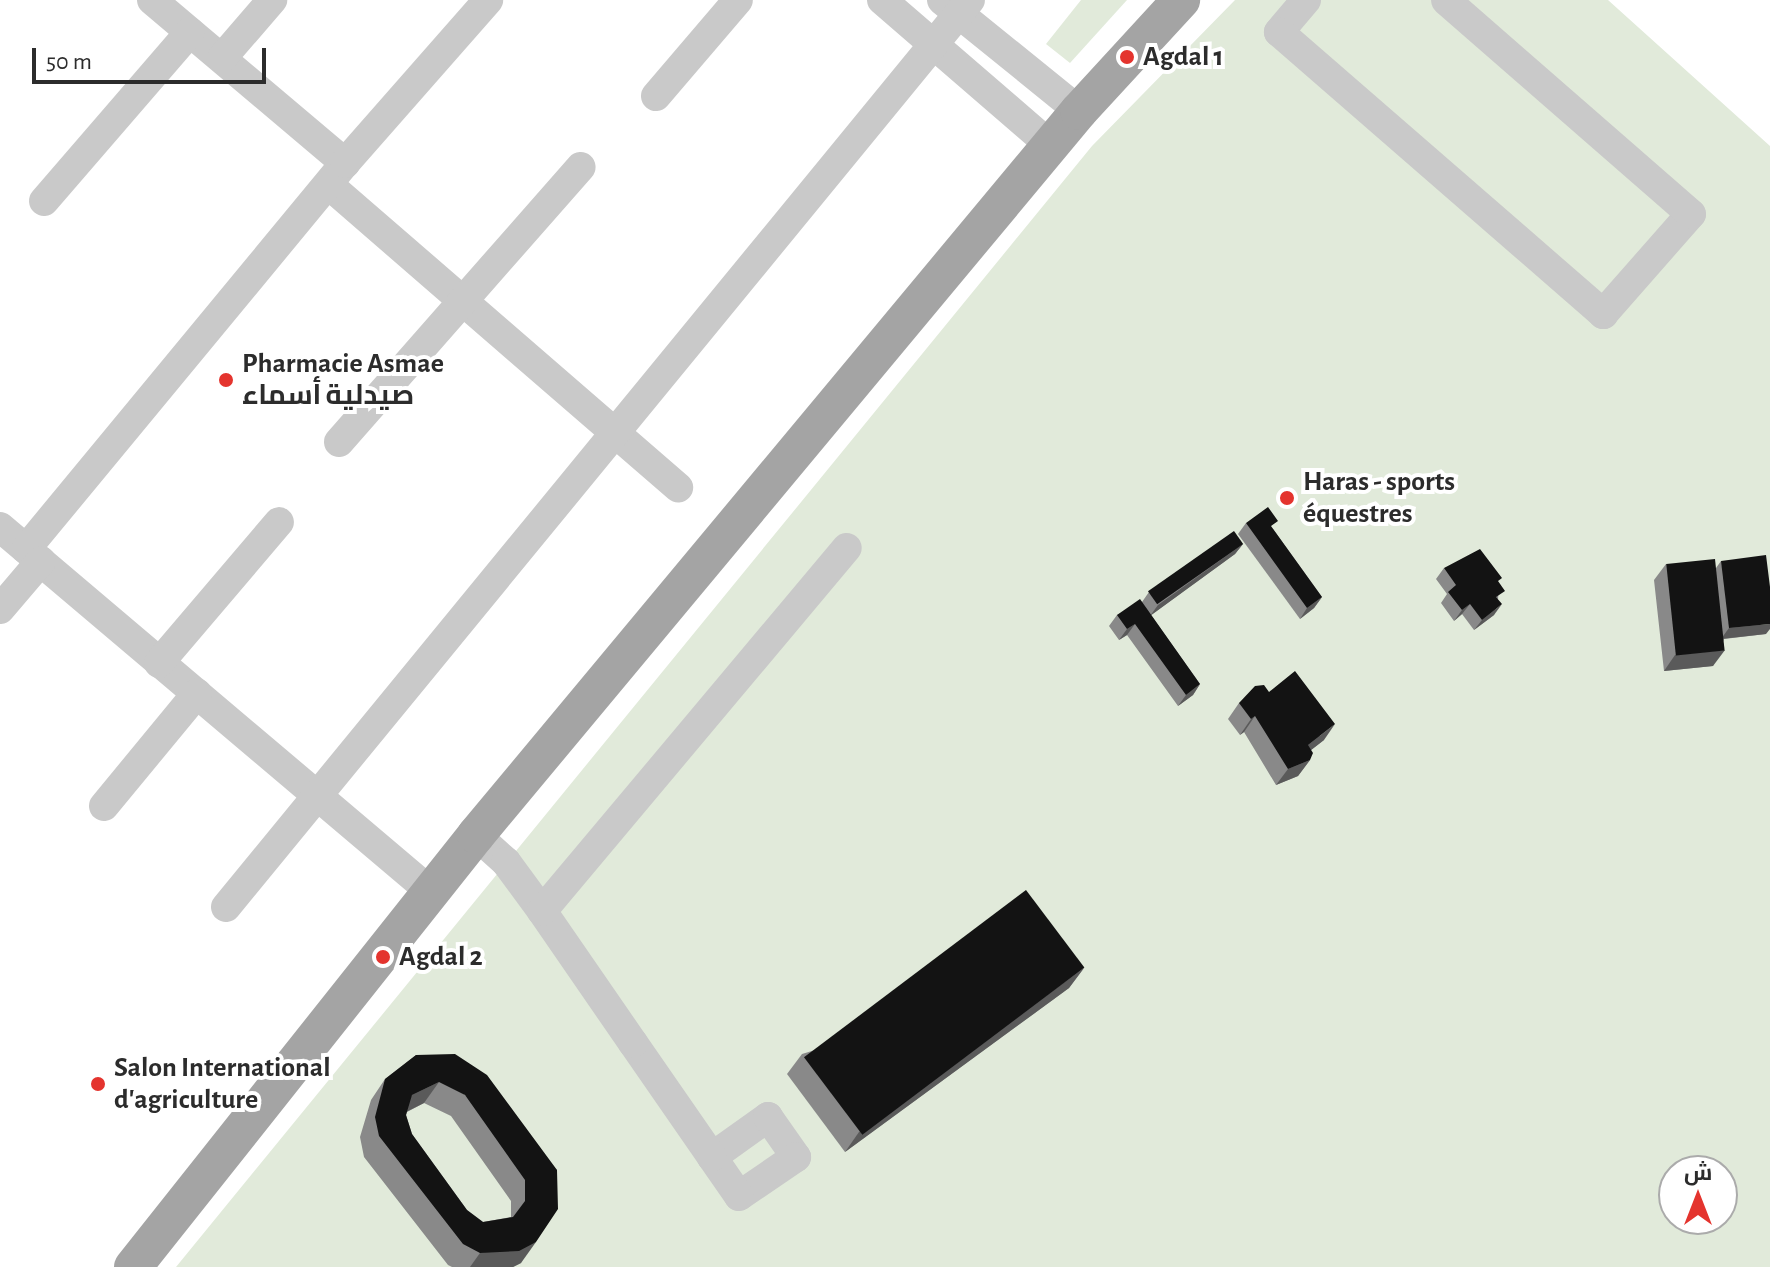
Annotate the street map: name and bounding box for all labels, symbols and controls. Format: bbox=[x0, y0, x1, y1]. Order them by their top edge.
scale bar bbox=[36, 32, 270, 82]
place label: Agdal 1 bbox=[1143, 40, 1224, 74]
marker: Agdal 1 bbox=[1118, 48, 1136, 66]
text: 50 m bbox=[46, 50, 92, 74]
place label: Pharmacie Asmae صيدلية أسماء bbox=[242, 347, 444, 413]
marker: Pharmacie Asmae صيدلية أسماء bbox=[217, 371, 235, 389]
place label: Haras - sports équestres bbox=[1303, 465, 1455, 531]
marker: Haras - sports équestres bbox=[1278, 489, 1296, 507]
place label: Agdal 2 bbox=[399, 940, 483, 974]
marker: Agdal 2 bbox=[374, 948, 392, 966]
place label: Salon International d'agriculture bbox=[114, 1051, 331, 1117]
marker: Salon International d'agriculture bbox=[89, 1075, 107, 1093]
north arrow bbox=[1658, 1155, 1738, 1235]
text: ش bbox=[1684, 1162, 1712, 1184]

